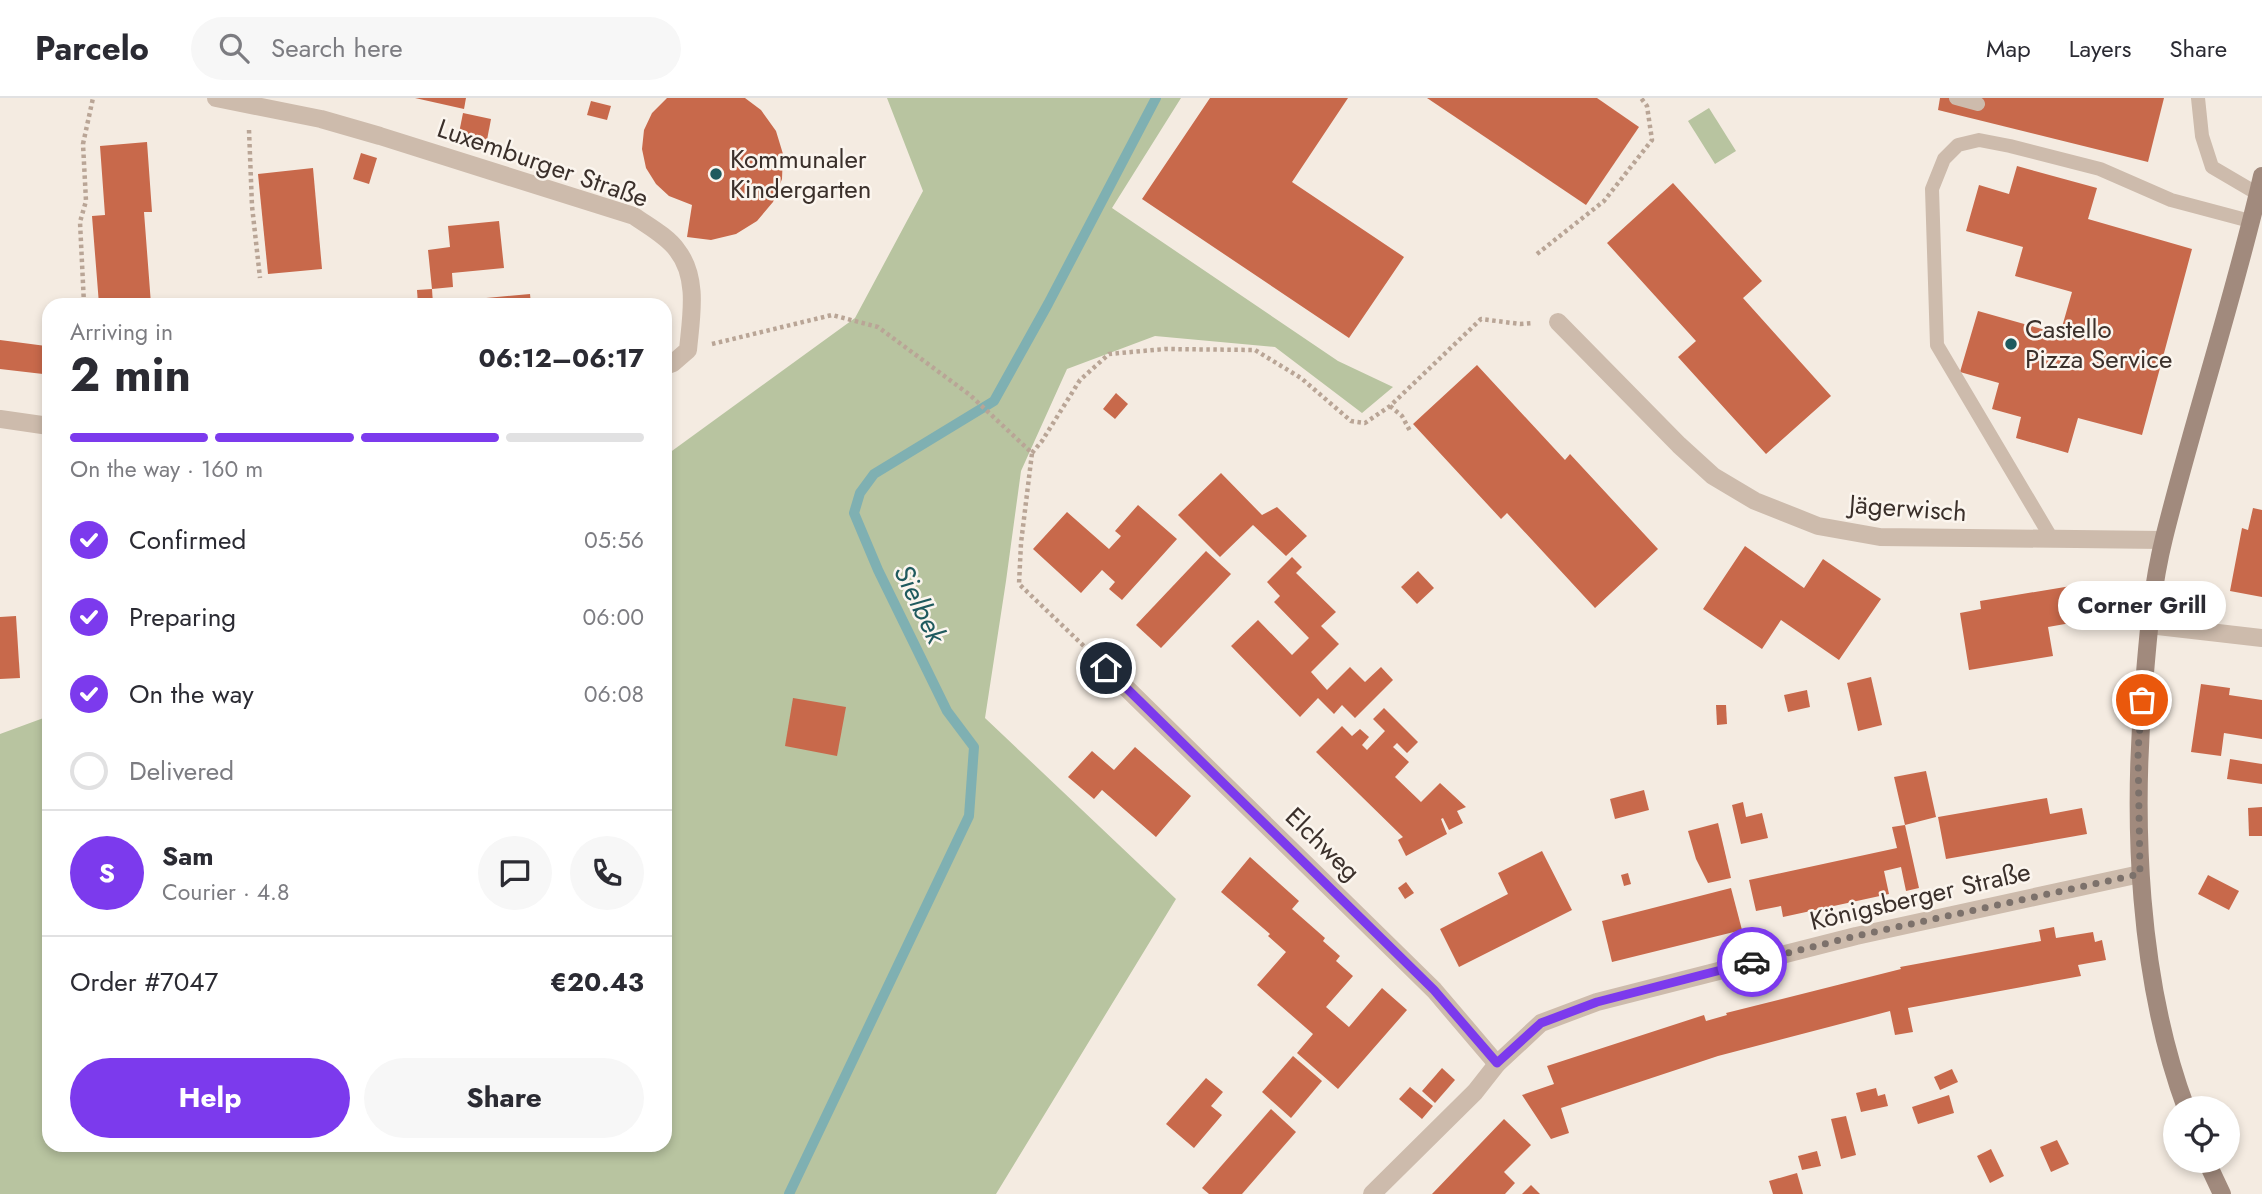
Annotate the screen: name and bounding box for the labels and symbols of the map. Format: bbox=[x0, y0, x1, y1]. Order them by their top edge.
street label: Luxemburger Straße bbox=[432, 109, 654, 217]
place label: Kommunaler Kindergarten bbox=[730, 140, 871, 208]
marker: Kommunaler Kindergarten bbox=[708, 166, 724, 182]
place label: Castello Pizza Service bbox=[2025, 310, 2172, 378]
marker: Castello Pizza Service bbox=[2003, 336, 2019, 352]
street label: Jägerwisch bbox=[1845, 485, 1968, 531]
water label: Sielbek bbox=[883, 557, 957, 652]
callout: Corner Grill bbox=[2058, 581, 2226, 630]
pin bbox=[1076, 638, 1136, 698]
pin bbox=[2112, 670, 2172, 730]
street label: Elchweg bbox=[1277, 798, 1369, 890]
street label: Königsberger Straße bbox=[1806, 852, 2034, 940]
courier bbox=[1717, 927, 1787, 997]

